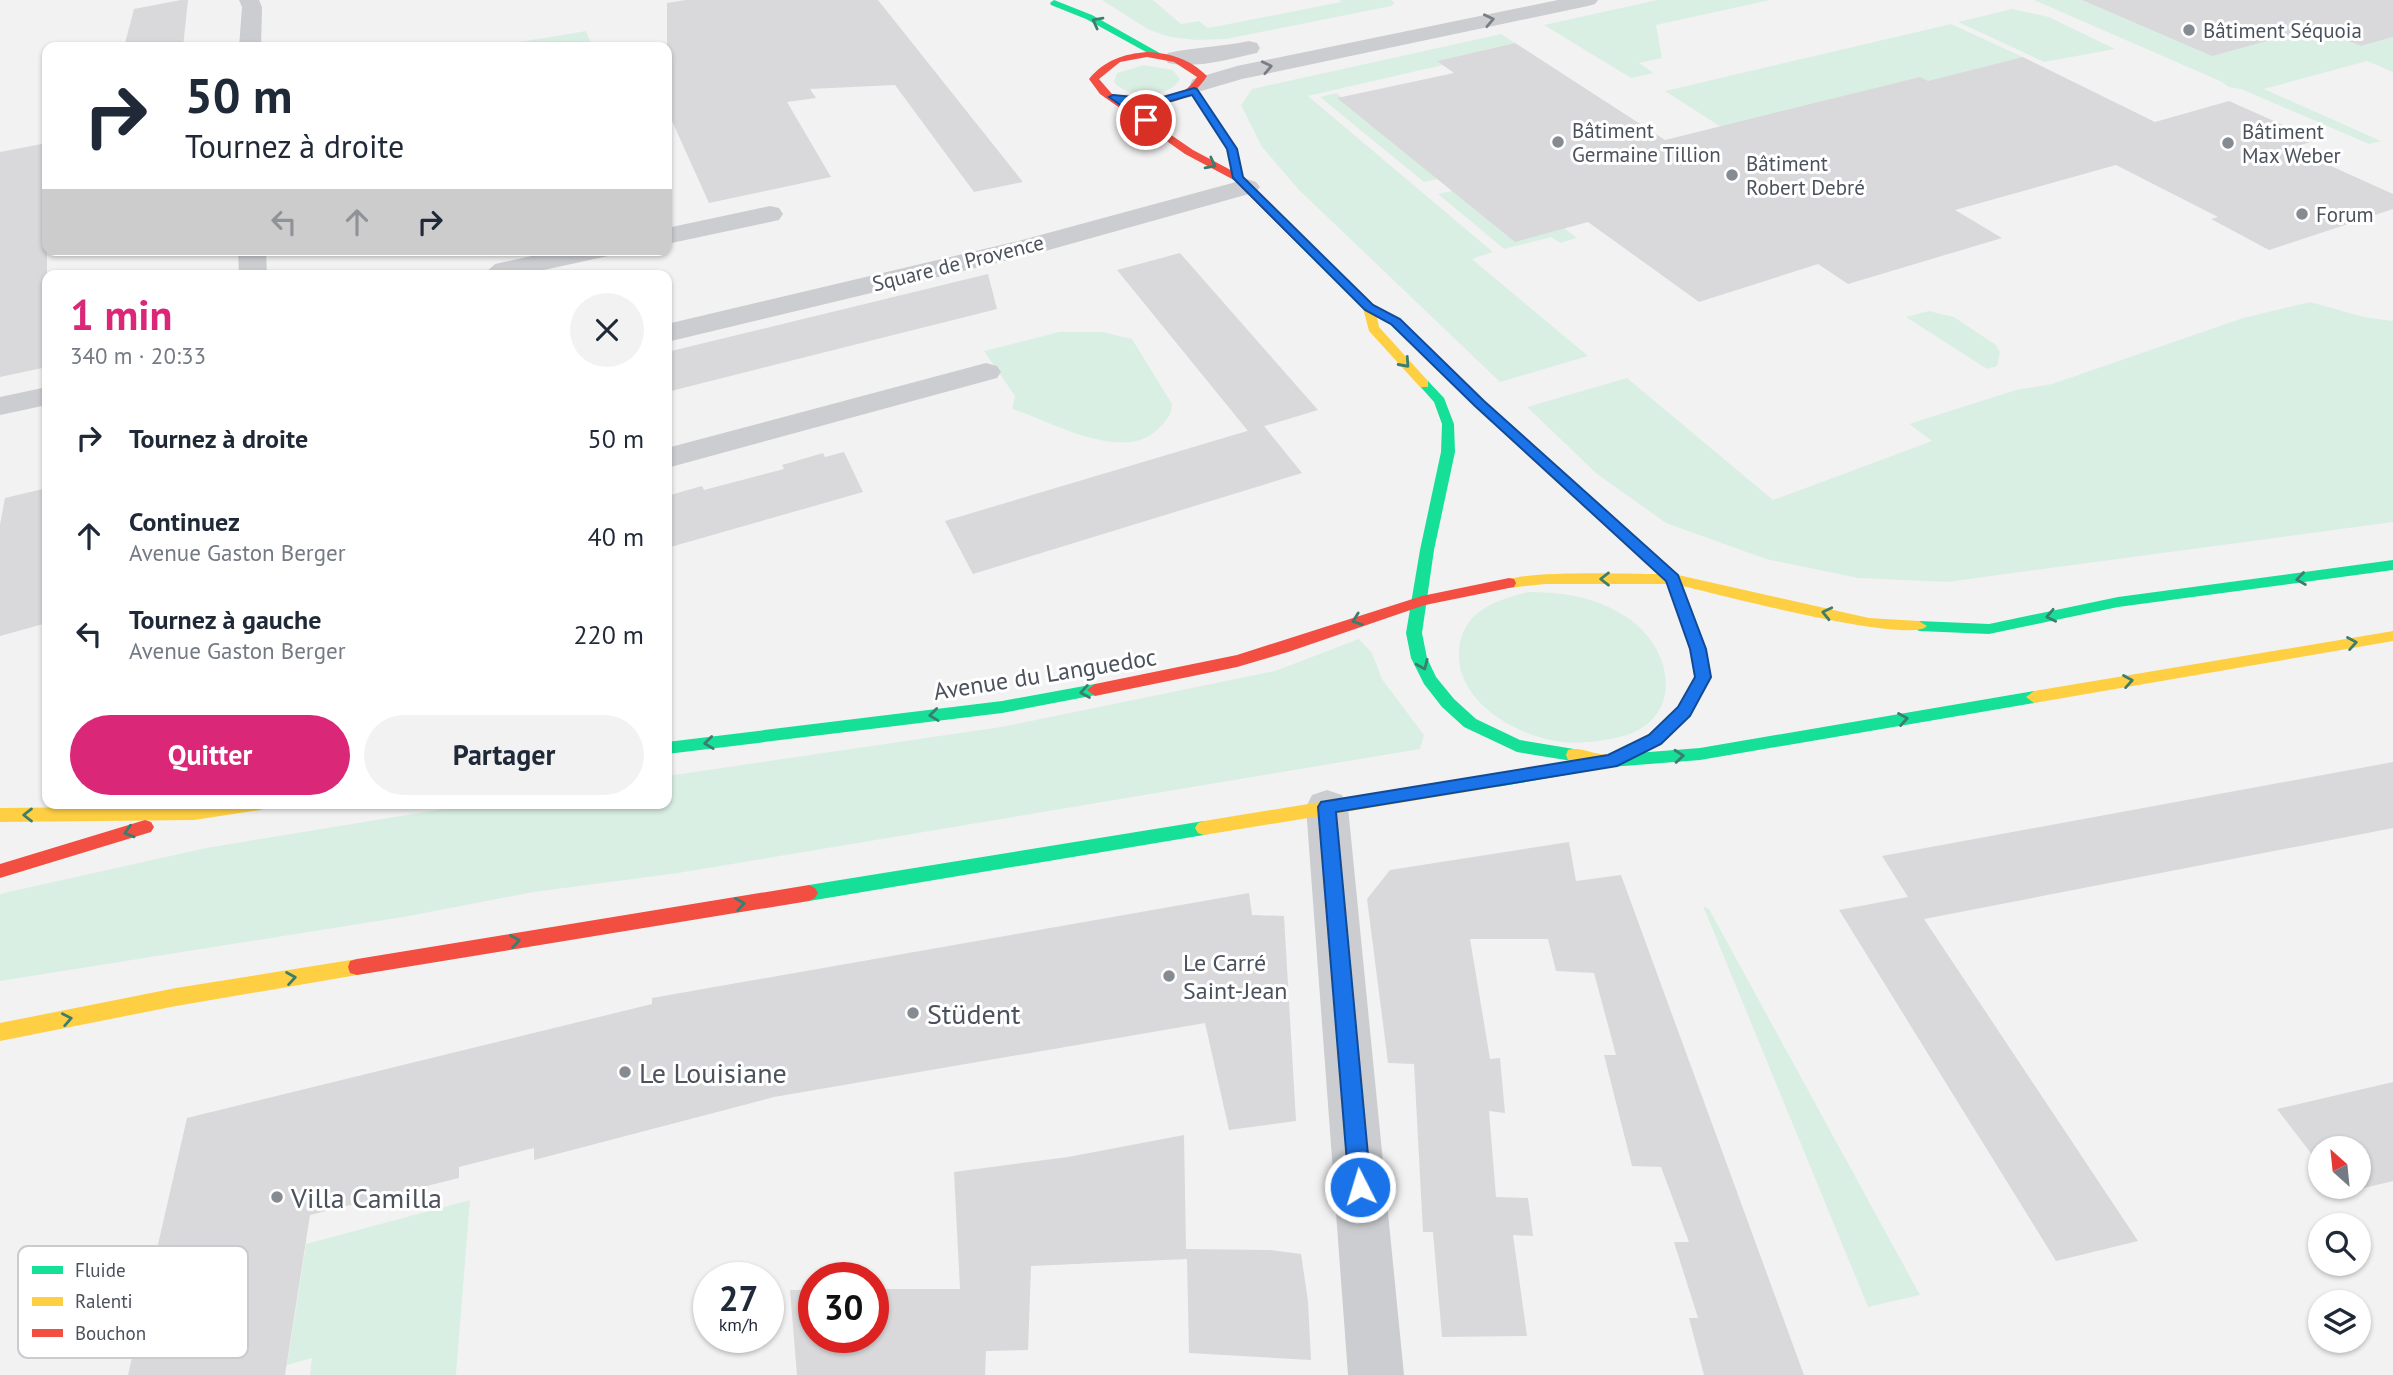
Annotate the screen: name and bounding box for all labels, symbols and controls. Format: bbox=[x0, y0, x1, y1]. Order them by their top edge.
one-way arrow bbox=[1483, 14, 1495, 29]
one-way arrow bbox=[1092, 17, 1104, 30]
place label: Bâtiment Séquoia bbox=[2203, 17, 2362, 44]
marker: Bâtiment Séquoia bbox=[2181, 22, 2197, 38]
one-way arrow bbox=[1261, 60, 1273, 75]
text: 50 m bbox=[185, 63, 292, 127]
icon: right bbox=[70, 70, 161, 161]
pin bbox=[1116, 90, 1176, 150]
icon: arrive bbox=[1127, 101, 1165, 139]
place label: Bâtiment Germaine Tillion bbox=[1572, 117, 1721, 168]
place label: Bâtiment Max Weber bbox=[2242, 118, 2341, 169]
text: Tournez à droite bbox=[185, 125, 404, 167]
marker: Bâtiment Germaine Tillion bbox=[1550, 134, 1566, 150]
marker: Bâtiment Max Weber bbox=[2220, 135, 2236, 151]
place label: Bâtiment Robert Debré bbox=[1746, 150, 1865, 201]
one-way arrow bbox=[1204, 156, 1216, 169]
marker: Bâtiment Robert Debré bbox=[1724, 167, 1740, 183]
place label: Forum bbox=[2316, 201, 2374, 228]
icon: left bbox=[265, 203, 303, 241]
icon: ahead bbox=[338, 203, 376, 241]
icon: right bbox=[411, 203, 449, 241]
marker: Forum bbox=[2294, 206, 2310, 222]
street label: Square de Provence bbox=[869, 229, 1047, 297]
text: 1 min bbox=[70, 287, 172, 342]
button: close bbox=[570, 293, 644, 367]
text: 340 m · 20:33 bbox=[70, 341, 206, 370]
one-way arrow bbox=[1397, 355, 1410, 368]
icon: right bbox=[70, 419, 108, 457]
text: Tournez à droite bbox=[129, 422, 308, 455]
text: 50 m bbox=[588, 422, 644, 455]
text: Continuez bbox=[129, 505, 240, 538]
icon: ahead bbox=[70, 517, 108, 555]
text: 40 m bbox=[588, 520, 644, 553]
text: Avenue Gaston Berger bbox=[129, 538, 346, 567]
one-way arrow bbox=[1599, 571, 1610, 587]
one-way arrow bbox=[2295, 571, 2307, 586]
text: Tournez à gauche bbox=[129, 603, 321, 636]
one-way arrow bbox=[1821, 607, 1833, 621]
one-way arrow bbox=[2045, 608, 2057, 623]
one-way arrow bbox=[1351, 612, 1363, 626]
icon: left bbox=[70, 615, 108, 653]
text: 220 m bbox=[573, 618, 644, 651]
text: Avenue Gaston Berger bbox=[129, 636, 346, 665]
one-way arrow bbox=[2346, 636, 2358, 651]
street label: Avenue du Languedoc bbox=[931, 641, 1159, 707]
one-way arrow bbox=[1415, 658, 1429, 670]
one-way arrow bbox=[2122, 674, 2134, 689]
one-way arrow bbox=[1079, 684, 1091, 699]
one-way arrow bbox=[929, 708, 940, 723]
one-way arrow bbox=[1898, 712, 1909, 727]
button: Quitter bbox=[70, 715, 350, 795]
button: Partager bbox=[364, 715, 644, 795]
one-way arrow bbox=[703, 736, 715, 751]
one-way arrow bbox=[1674, 749, 1685, 764]
one-way arrow bbox=[22, 807, 32, 823]
one-way arrow bbox=[123, 824, 135, 839]
one-way arrow bbox=[734, 897, 746, 912]
one-way arrow bbox=[509, 934, 521, 949]
place label: Le Carré Saint-Jean bbox=[1183, 947, 1287, 1006]
marker: Le Carré Saint-Jean bbox=[1161, 968, 1177, 984]
one-way arrow bbox=[285, 971, 297, 986]
place label: Stüdent bbox=[927, 995, 1021, 1032]
marker: Stüdent bbox=[905, 1005, 921, 1021]
one-way arrow bbox=[61, 1012, 73, 1027]
place label: Le Louisiane bbox=[639, 1054, 787, 1091]
marker: Le Louisiane bbox=[617, 1064, 633, 1080]
north arrow bbox=[2308, 1136, 2371, 1199]
map controls bbox=[2308, 1136, 2371, 1353]
position arrow bbox=[1323, 1150, 1397, 1224]
place label: Villa Camilla bbox=[290, 1179, 442, 1216]
marker: Villa Camilla bbox=[269, 1189, 285, 1205]
button: search bbox=[2308, 1213, 2371, 1276]
legend bbox=[18, 1246, 248, 1358]
text: Fluide bbox=[75, 1258, 126, 1282]
speed limit sign: 30 bbox=[798, 1262, 889, 1353]
text: 27 bbox=[719, 1275, 758, 1321]
text: Ralenti bbox=[75, 1289, 133, 1313]
button: layers bbox=[2308, 1290, 2371, 1353]
text: km/h bbox=[719, 1313, 758, 1336]
text: Bouchon bbox=[75, 1321, 146, 1345]

